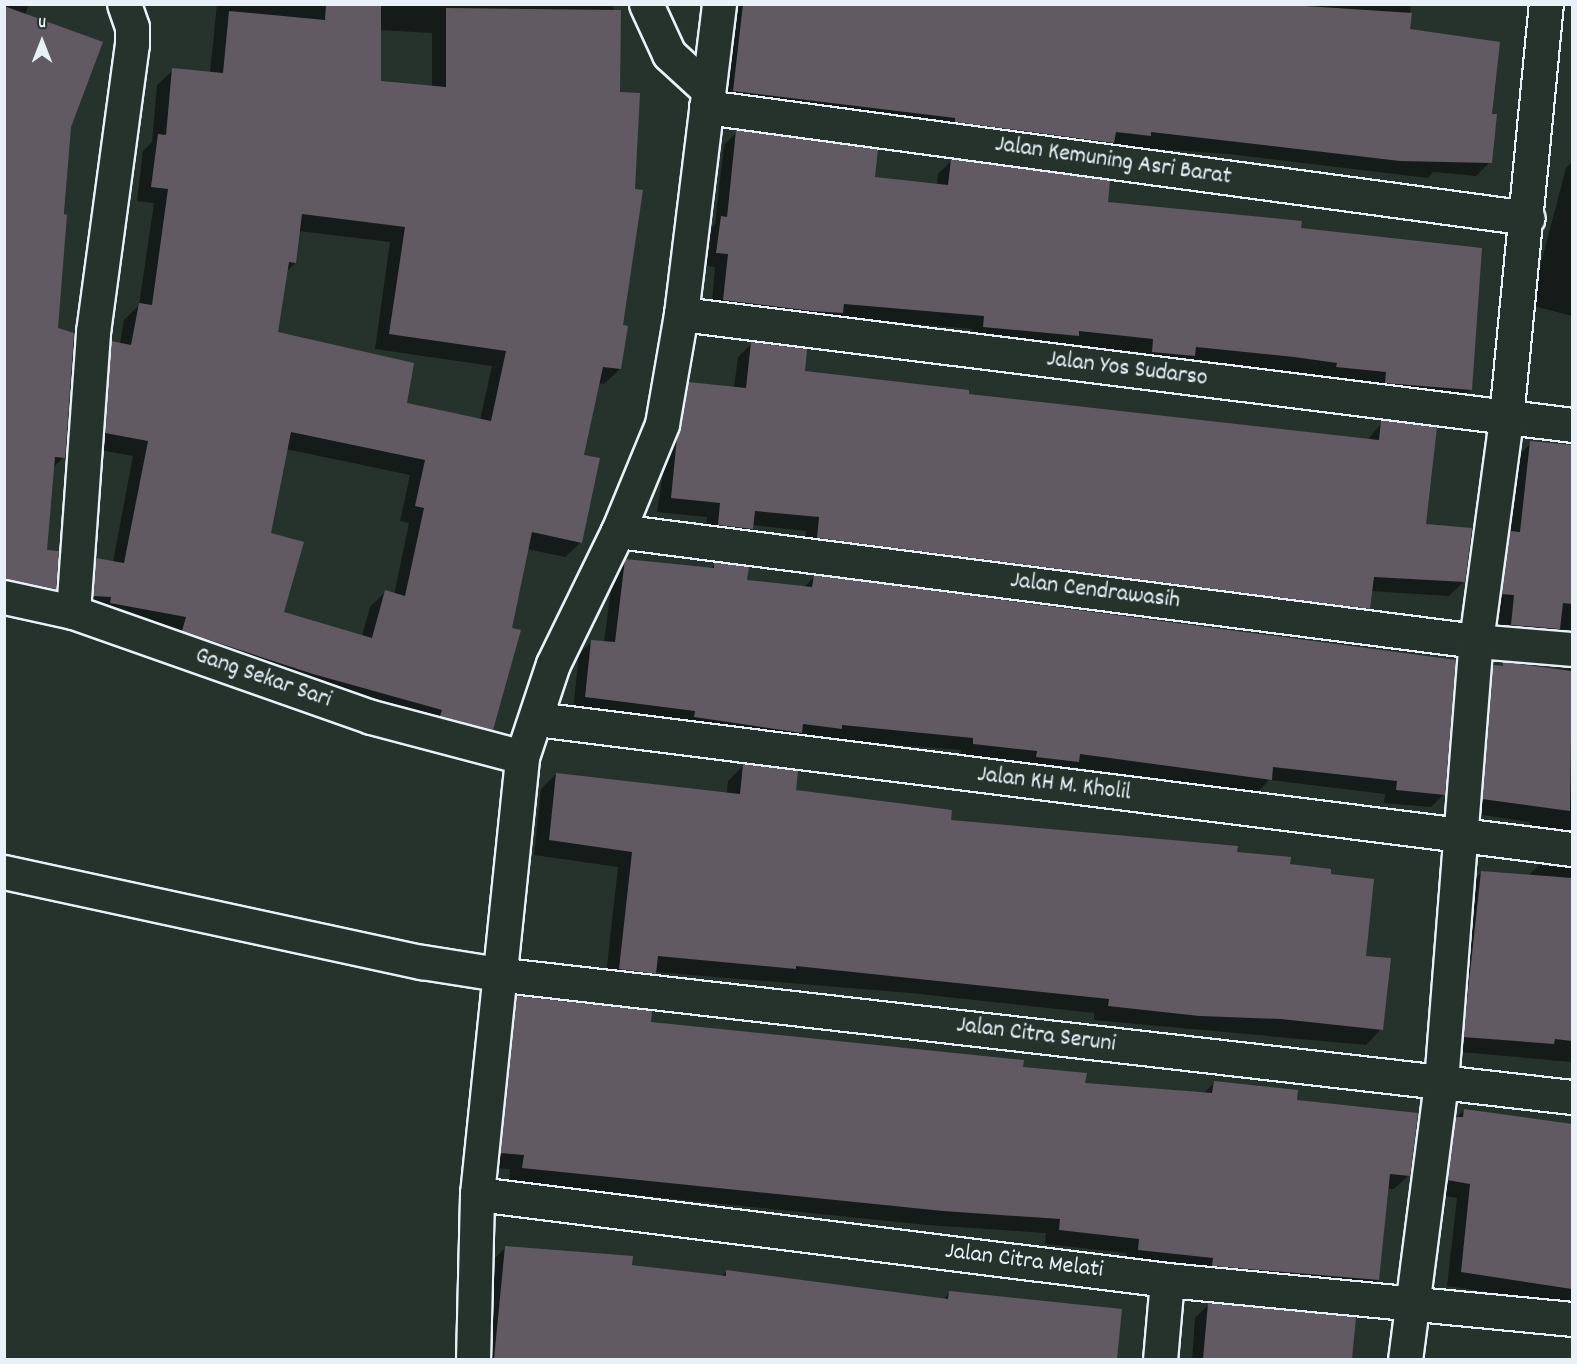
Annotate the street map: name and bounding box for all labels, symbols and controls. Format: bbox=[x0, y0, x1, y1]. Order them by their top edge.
north arrow bbox=[12, 12, 72, 72]
text: U bbox=[38, 12, 46, 35]
street label: Jalan Kemuning Asri Barat bbox=[993, 131, 1233, 193]
street label: Jalan Yos Sudarso bbox=[1045, 346, 1209, 394]
street label: Jalan Cendrawasih bbox=[1009, 567, 1181, 617]
street label: Gang Sekar Sari bbox=[191, 642, 335, 716]
street label: Jalan KH M. Kholil bbox=[976, 761, 1132, 809]
street label: Jalan Citra Seruni bbox=[955, 1012, 1117, 1060]
street label: Jalan Citra Melati bbox=[943, 1238, 1105, 1286]

